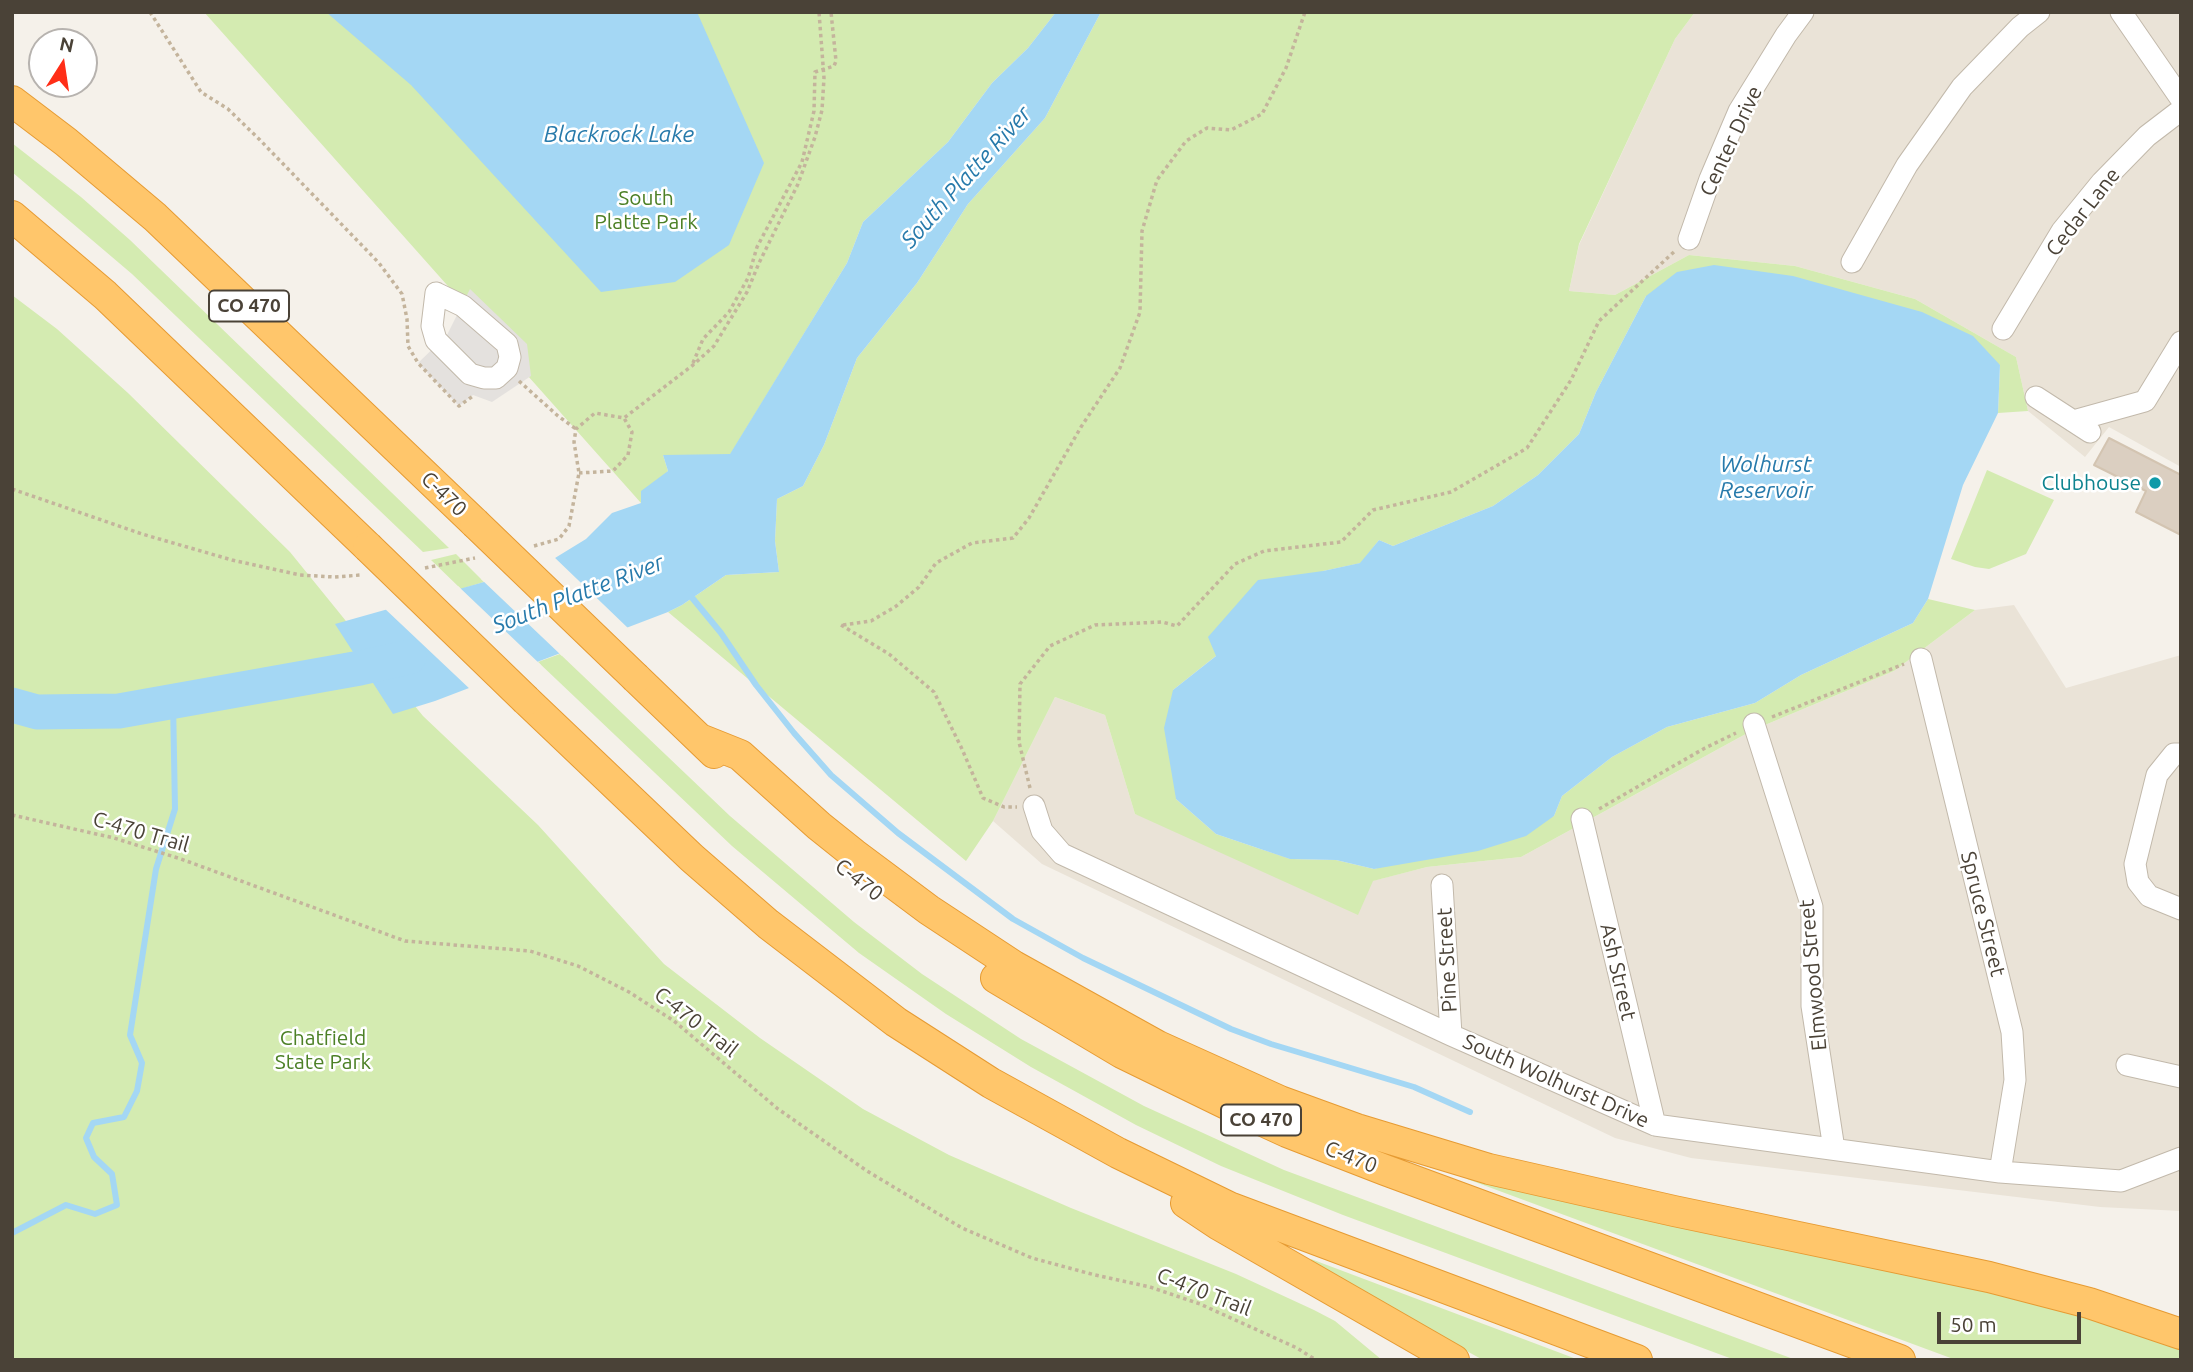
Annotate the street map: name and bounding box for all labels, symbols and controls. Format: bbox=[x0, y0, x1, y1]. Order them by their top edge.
north arrow bbox=[28, 28, 98, 98]
text: N bbox=[58, 32, 76, 57]
street label: Center Drive bbox=[1695, 82, 1767, 200]
water label: South Platte River bbox=[895, 100, 1037, 254]
water label: Blackrock Lake bbox=[544, 120, 694, 148]
street label: Cedar Lane bbox=[2041, 163, 2125, 261]
park label: South Platte Park bbox=[594, 185, 698, 235]
road number: CO 470 bbox=[209, 290, 289, 322]
water label: Wolhurst Reservoir bbox=[1719, 450, 1813, 504]
street label: C-470 bbox=[416, 466, 472, 522]
place label: Clubhouse bbox=[2041, 470, 2141, 496]
marker: Clubhouse bbox=[2147, 475, 2163, 491]
water label: South Platte River bbox=[488, 549, 668, 639]
street label: C-470 Trail bbox=[90, 806, 192, 858]
street label: Spruce Street bbox=[1955, 849, 2011, 979]
street label: C-470 bbox=[830, 853, 888, 907]
street label: Elmwood Street bbox=[1794, 898, 1832, 1052]
street label: Pine Street bbox=[1432, 907, 1462, 1013]
street label: Ash Street bbox=[1595, 921, 1641, 1023]
street label: C-470 Trail bbox=[649, 982, 743, 1062]
park label: Chatfield State Park bbox=[275, 1025, 371, 1075]
street label: South Wolhurst Drive bbox=[1459, 1029, 1653, 1133]
road number: CO 470 bbox=[1221, 1104, 1301, 1136]
street label: C-470 bbox=[1321, 1136, 1381, 1178]
street label: C-470 Trail bbox=[1153, 1262, 1255, 1322]
scale bar bbox=[1941, 1298, 2084, 1342]
text: 50 m bbox=[1950, 1312, 1997, 1336]

